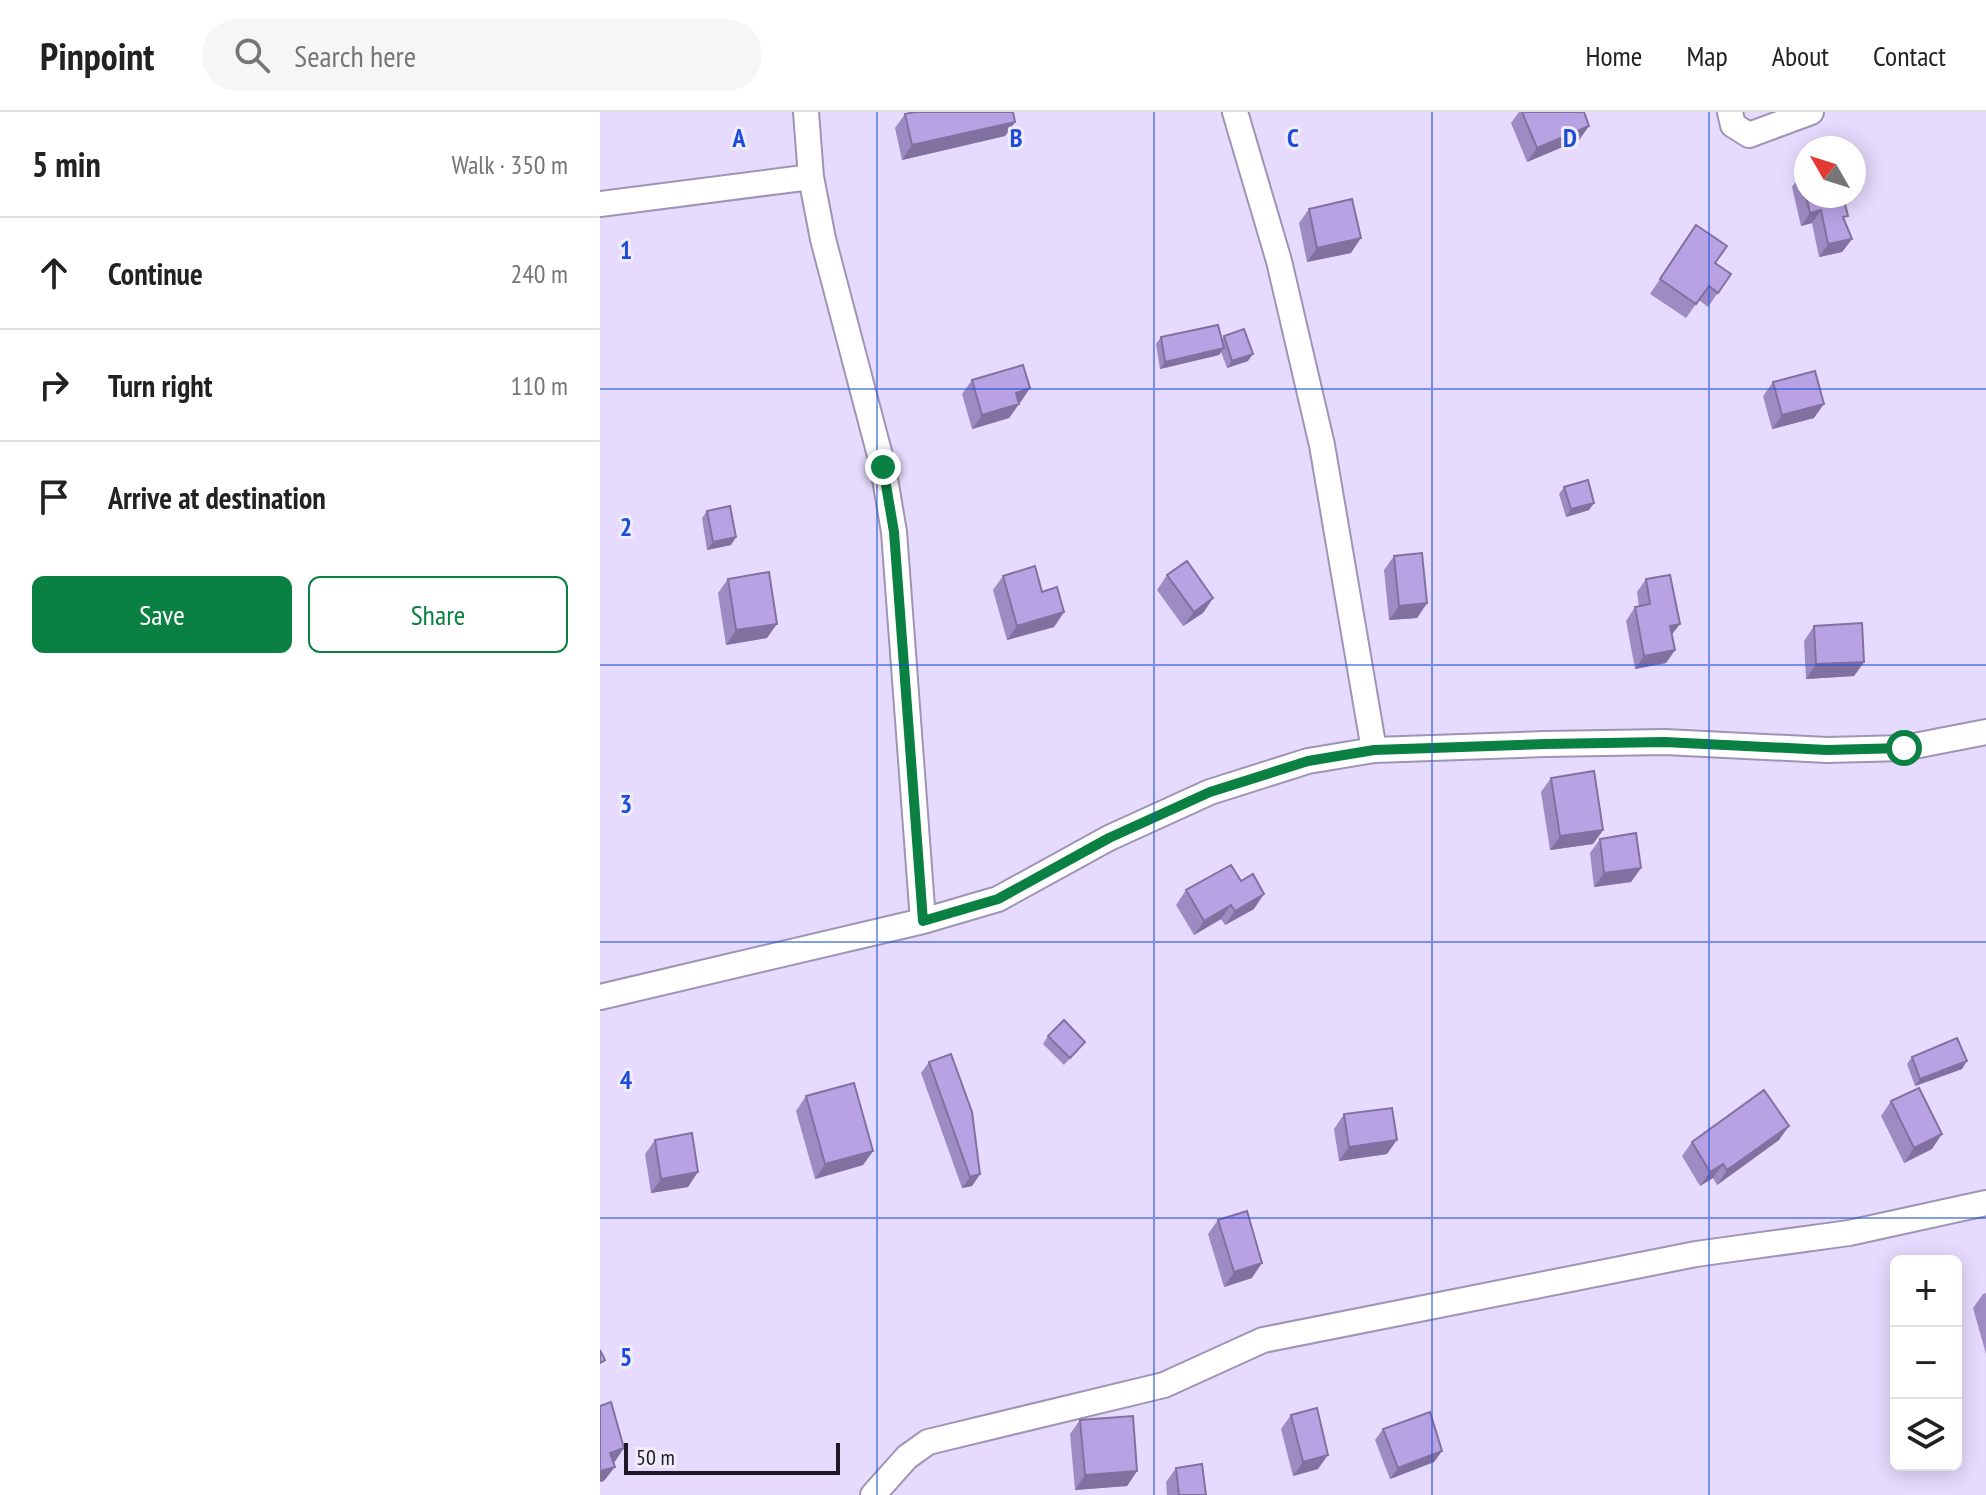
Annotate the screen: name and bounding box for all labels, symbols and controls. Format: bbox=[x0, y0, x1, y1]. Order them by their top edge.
search box bbox=[202, 19, 762, 91]
text: Pinpoint bbox=[40, 31, 154, 80]
icon: search bbox=[230, 33, 274, 77]
text: Search here bbox=[294, 36, 416, 75]
text: Home bbox=[1586, 37, 1642, 74]
text: Map bbox=[1686, 37, 1728, 74]
text: About bbox=[1772, 37, 1829, 74]
text: Contact bbox=[1873, 37, 1946, 74]
text: A bbox=[731, 121, 746, 154]
text: B bbox=[1010, 121, 1023, 154]
text: C bbox=[1287, 121, 1299, 154]
text: D bbox=[1563, 121, 1577, 154]
north arrow bbox=[1794, 136, 1866, 208]
text: 5 min bbox=[32, 142, 101, 186]
text: Walk · 350 m bbox=[451, 148, 568, 181]
text: 1 bbox=[620, 233, 632, 266]
icon: ahead bbox=[32, 251, 76, 295]
text: Continue bbox=[108, 254, 203, 293]
text: 240 m bbox=[510, 257, 568, 290]
icon: right bbox=[32, 363, 76, 407]
text: Turn right bbox=[108, 366, 212, 405]
text: 110 m bbox=[510, 369, 568, 402]
route end bbox=[865, 449, 901, 485]
icon: arrive bbox=[32, 475, 76, 519]
text: Arrive at destination bbox=[108, 478, 326, 517]
text: 2 bbox=[620, 510, 632, 543]
button: Save bbox=[32, 576, 292, 653]
button: Share bbox=[308, 576, 568, 653]
route start bbox=[1886, 730, 1922, 766]
text: 3 bbox=[620, 787, 632, 820]
text: 4 bbox=[620, 1063, 633, 1096]
map controls bbox=[1890, 1255, 1962, 1471]
button: + bbox=[1890, 1255, 1962, 1327]
button: − bbox=[1890, 1327, 1962, 1399]
text: 5 bbox=[620, 1340, 632, 1373]
button: layers bbox=[1890, 1399, 1962, 1471]
scale bar bbox=[624, 1439, 840, 1475]
text: 50 m bbox=[636, 1443, 675, 1471]

